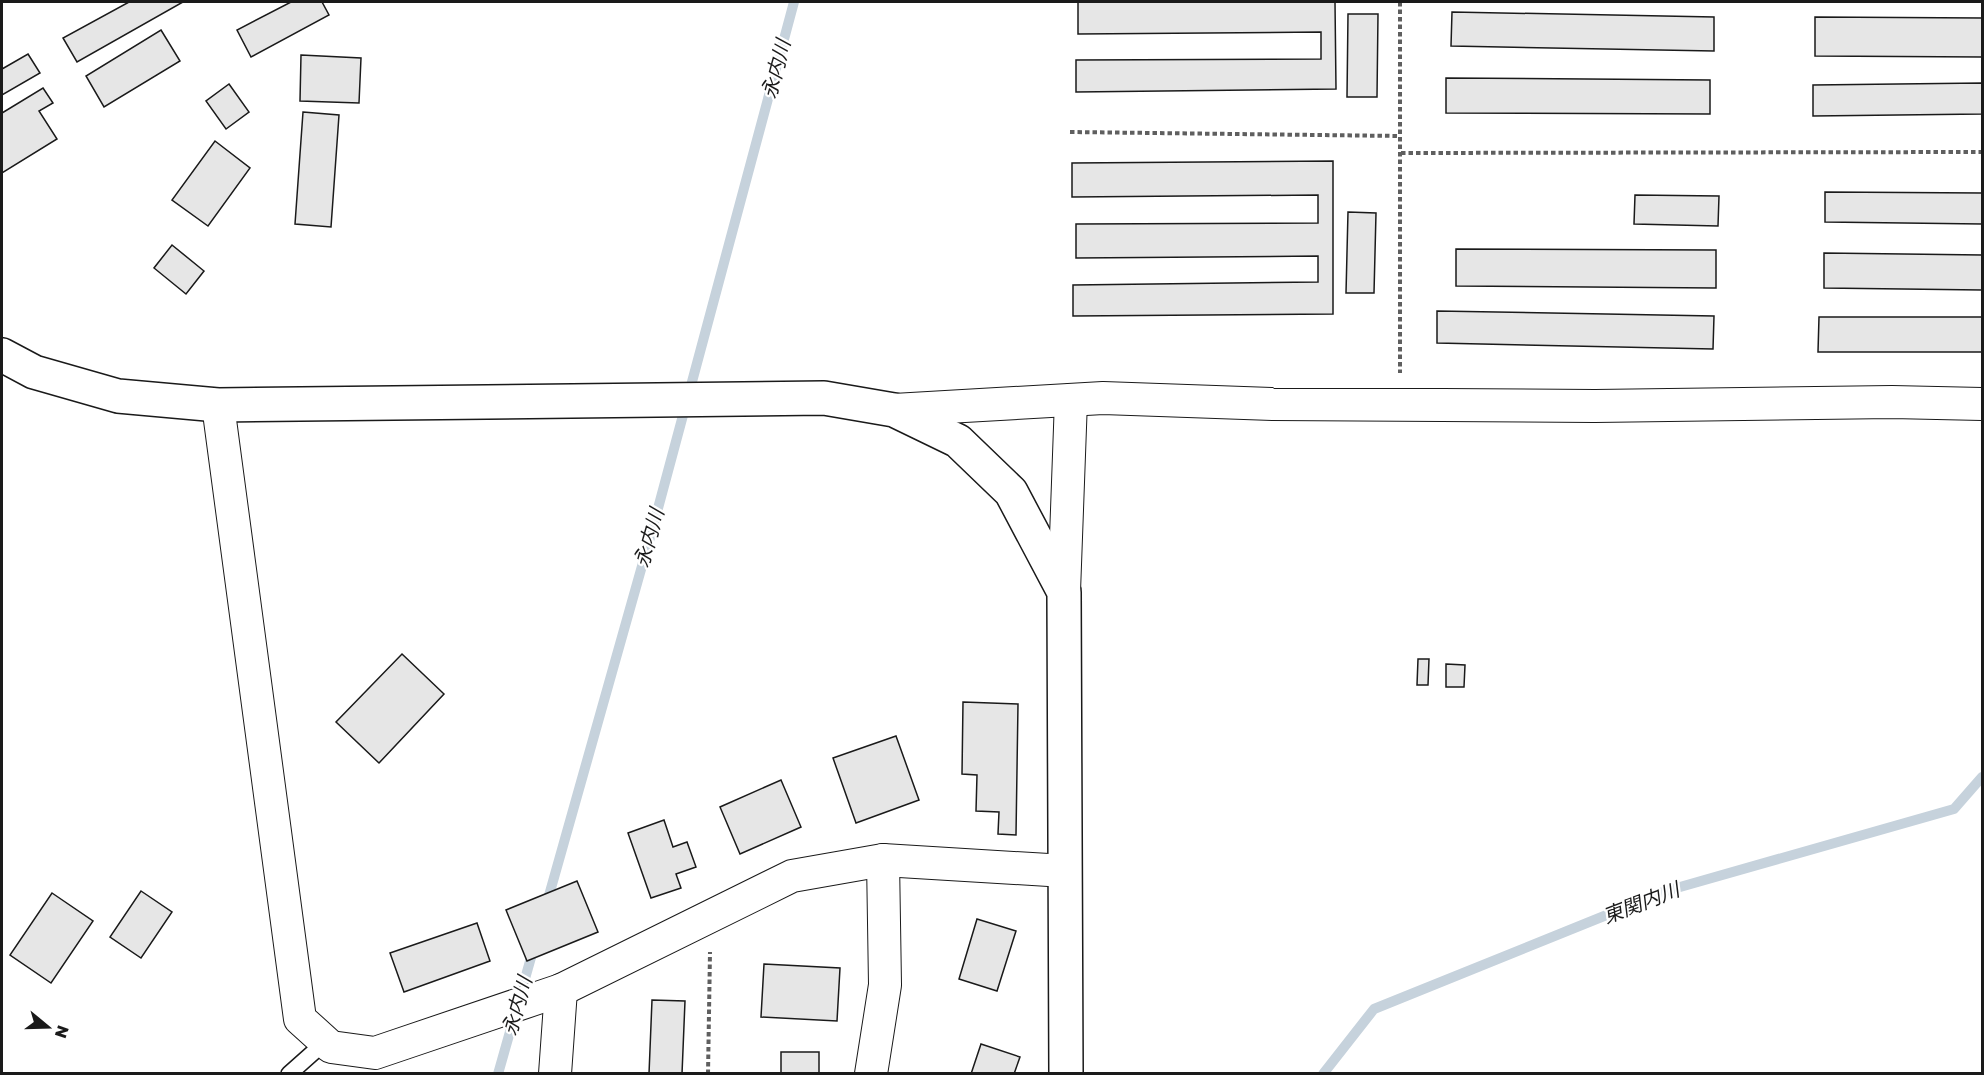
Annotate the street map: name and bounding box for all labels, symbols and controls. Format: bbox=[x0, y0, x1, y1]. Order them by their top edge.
water label: 永内川 bbox=[756, 35, 795, 101]
water label: 永内川 bbox=[628, 504, 668, 570]
water label: 東関内川 bbox=[1599, 876, 1684, 928]
water label: 永内川 bbox=[496, 972, 536, 1038]
north arrow bbox=[18, 997, 78, 1057]
text: N bbox=[51, 1023, 74, 1041]

